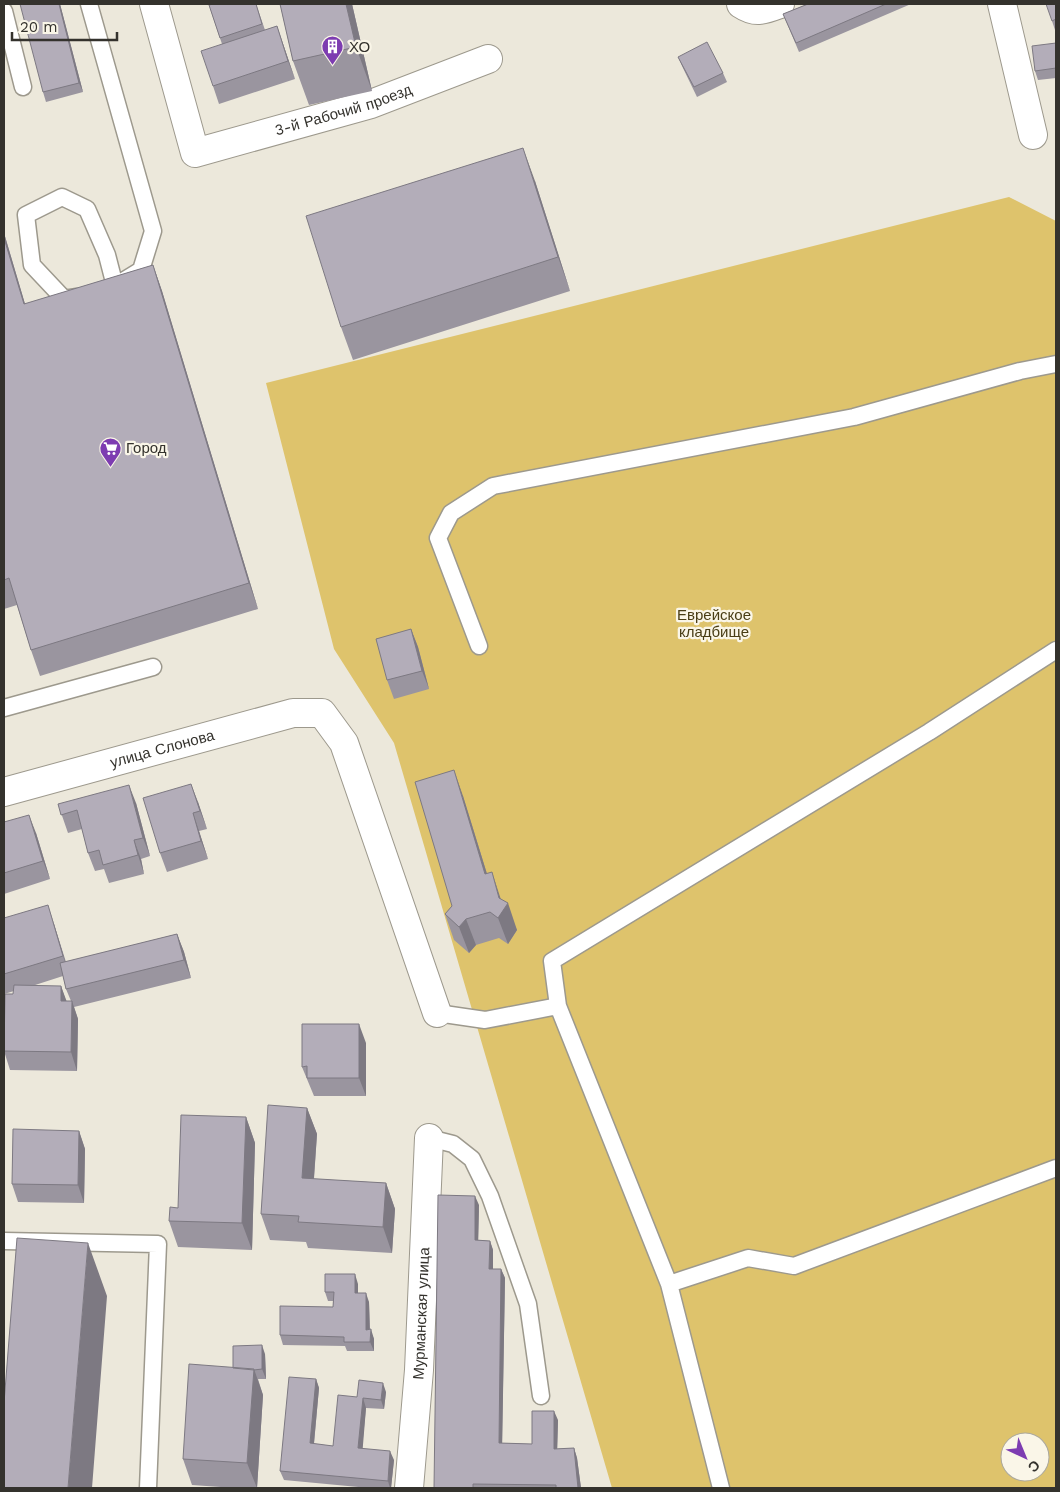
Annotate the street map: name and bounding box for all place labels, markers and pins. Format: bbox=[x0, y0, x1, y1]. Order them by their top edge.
building icon: ХО bbox=[321, 35, 345, 66]
place label: ХО bbox=[349, 38, 370, 56]
supermarket icon: Город bbox=[98, 436, 122, 467]
place label: Город bbox=[126, 439, 167, 457]

